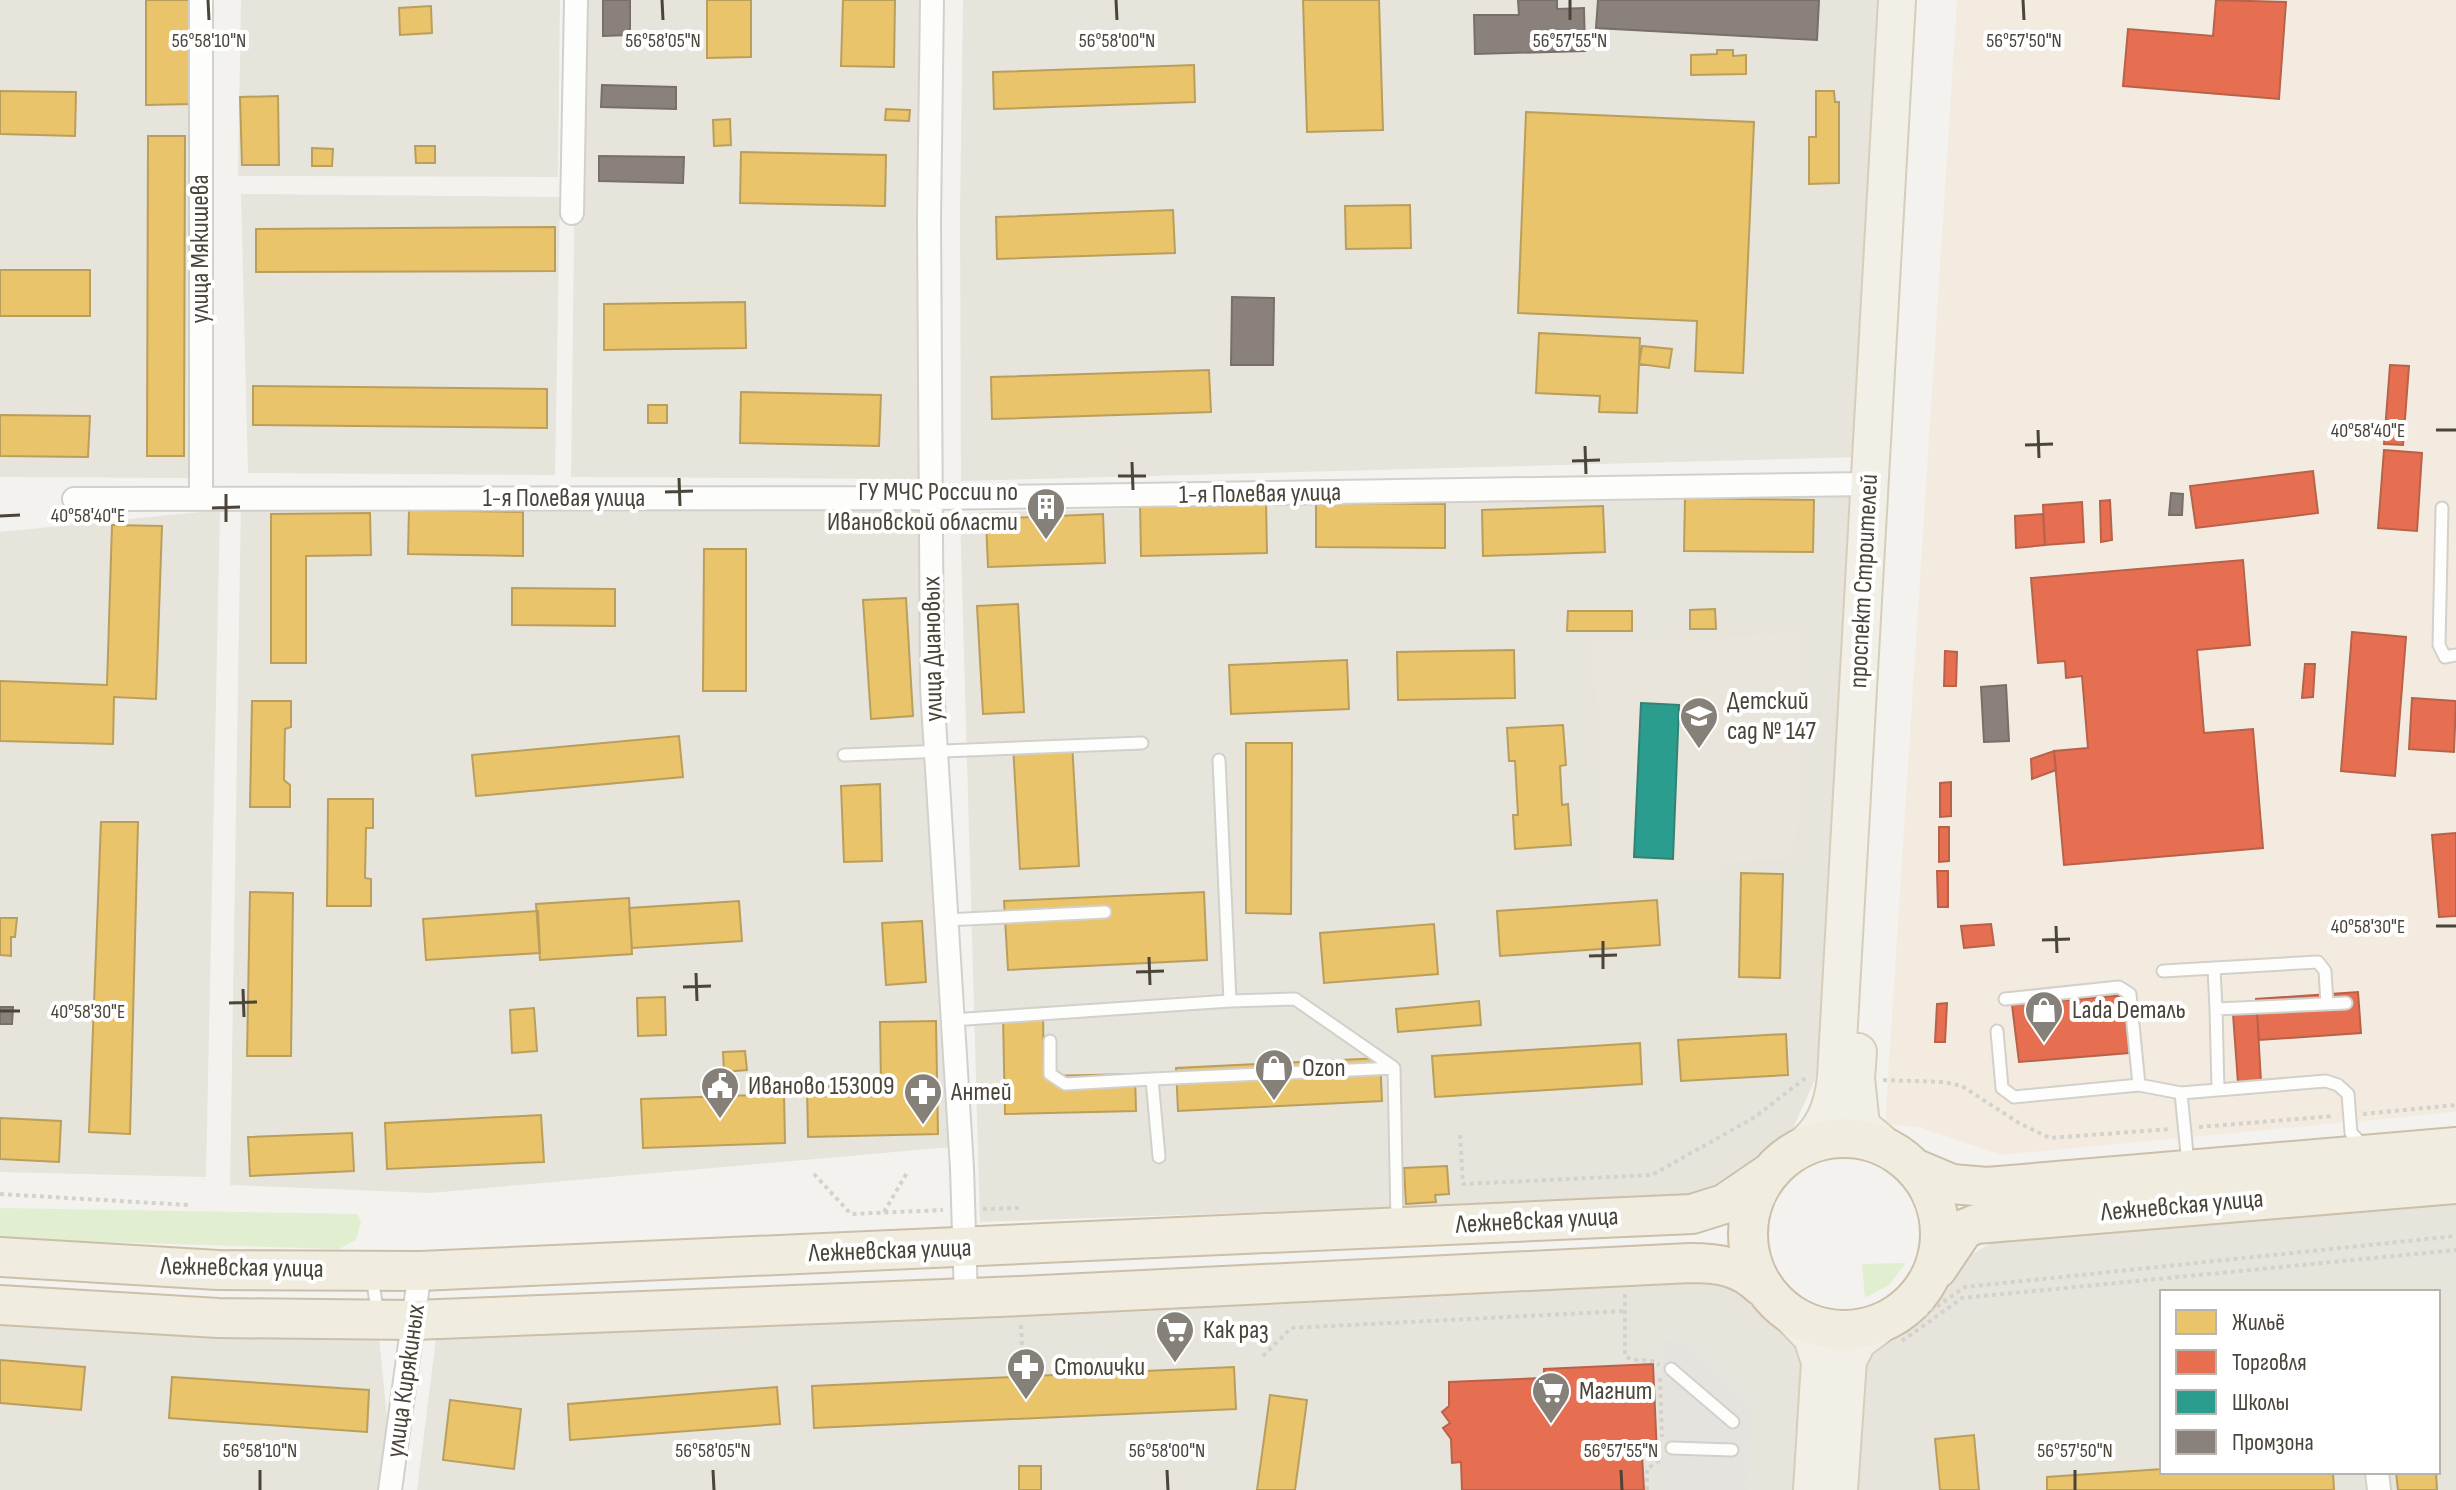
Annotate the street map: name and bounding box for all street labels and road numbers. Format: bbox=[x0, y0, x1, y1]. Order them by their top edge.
street label: улица Мякишева bbox=[185, 175, 216, 323]
street label: проспект Строителей bbox=[1843, 473, 1885, 689]
street label: 1-я Полевая улица bbox=[1178, 477, 1342, 511]
street label: 1-я Полевая улица bbox=[483, 483, 645, 514]
street label: улица Диановых bbox=[916, 576, 950, 722]
street label: Лежневская улица bbox=[2098, 1183, 2265, 1229]
street label: Лежневская улица bbox=[1454, 1201, 1619, 1241]
street label: Лежневская улица bbox=[807, 1233, 972, 1269]
street label: Лежневская улица bbox=[159, 1251, 324, 1285]
street label: улица Кирякиных bbox=[380, 1302, 432, 1460]

